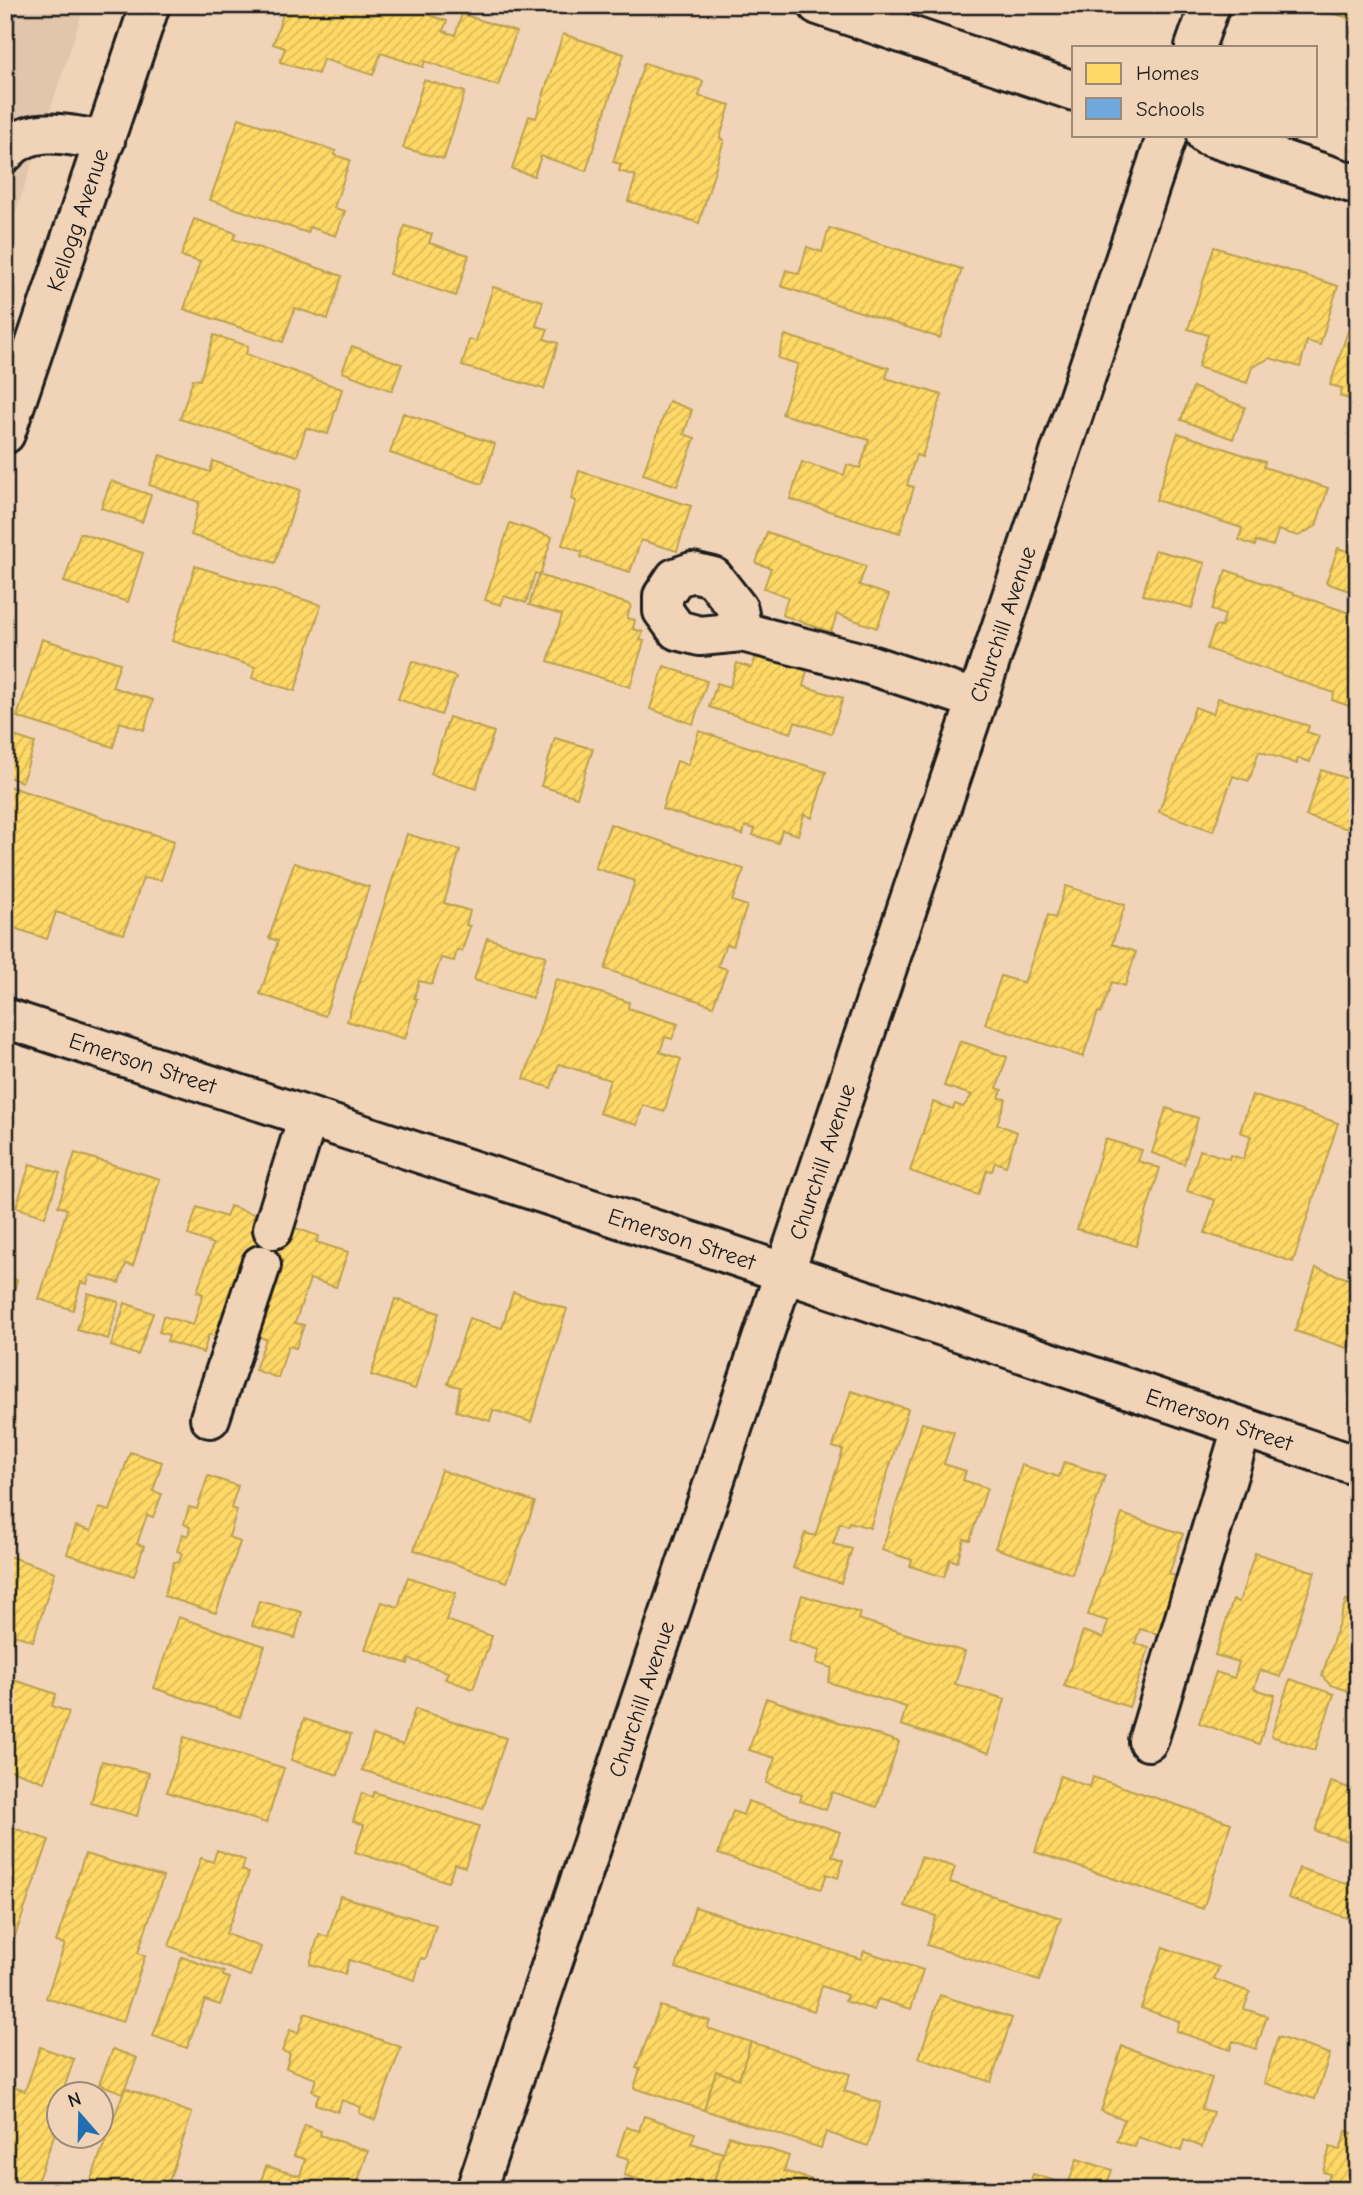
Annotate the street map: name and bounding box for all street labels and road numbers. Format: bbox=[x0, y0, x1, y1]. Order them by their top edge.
street label: Kellogg Avenue bbox=[41, 145, 114, 295]
street label: Churchill Avenue bbox=[964, 543, 1042, 706]
street label: Emerson Street bbox=[66, 1027, 221, 1100]
street label: Churchill Avenue bbox=[783, 1080, 861, 1243]
street label: Emerson Street bbox=[605, 1202, 760, 1276]
street label: Emerson Street bbox=[1142, 1382, 1298, 1457]
street label: Churchill Avenue bbox=[603, 1618, 680, 1781]

